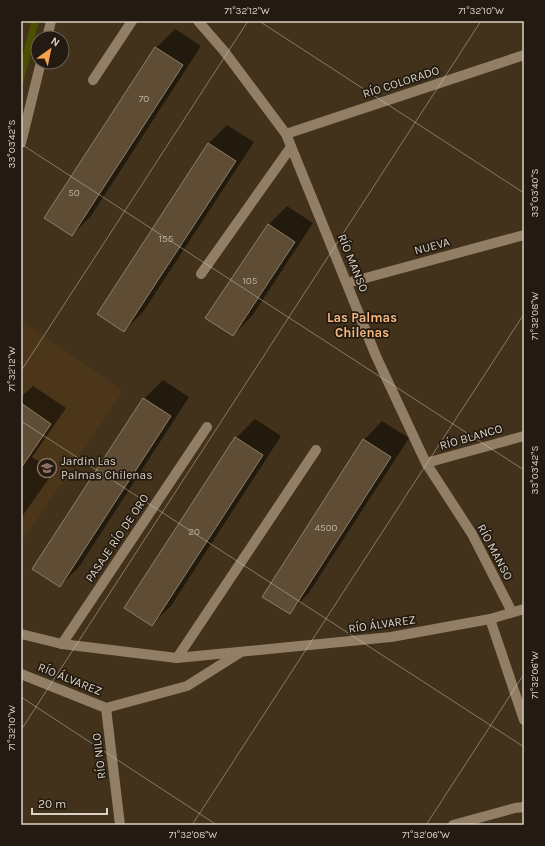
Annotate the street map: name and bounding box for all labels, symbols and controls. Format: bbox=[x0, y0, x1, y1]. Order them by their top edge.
text: 71°32'12"W bbox=[224, 5, 270, 17]
text: 71°32'10"W bbox=[458, 5, 504, 17]
north arrow bbox=[30, 30, 70, 70]
text: N bbox=[48, 34, 62, 50]
street label: RÍO COLORADO bbox=[361, 62, 441, 101]
house number: 70 bbox=[139, 93, 149, 105]
text: 33°03'42"S bbox=[6, 120, 18, 168]
text: 33°03'40"S bbox=[529, 168, 541, 218]
house number: 50 bbox=[68, 187, 80, 199]
street label: RÍO MANSO bbox=[335, 231, 372, 294]
house number: 155 bbox=[159, 233, 174, 245]
street label: NUEVA bbox=[413, 235, 451, 257]
house number: 105 bbox=[243, 275, 258, 287]
text: 71°32'08"W bbox=[529, 292, 541, 340]
district label: Las Palmas Chilenas bbox=[327, 310, 397, 340]
text: 71°32'12"W bbox=[6, 346, 18, 392]
street label: RÍO BLANCO bbox=[438, 420, 504, 453]
text: 33°03'42"S bbox=[529, 446, 541, 494]
place label: Jardin Las Palmas Chilenas bbox=[61, 454, 152, 482]
school or university icon: Jardin Las Palmas Chilenas bbox=[36, 457, 58, 479]
street label: PASAJE RÍO DE ORO bbox=[81, 490, 152, 585]
street label: RÍO MANSO bbox=[474, 521, 517, 583]
house number: 4500 bbox=[314, 522, 338, 534]
house number: 20 bbox=[188, 526, 200, 538]
street label: RÍO ÁLVAREZ bbox=[347, 611, 417, 636]
text: 71°32'06"W bbox=[529, 651, 541, 699]
street label: RÍO ÁLVAREZ bbox=[36, 659, 104, 698]
text: 71°32'10"W bbox=[6, 705, 18, 751]
street label: RÍO NILO bbox=[88, 732, 109, 780]
scale bar bbox=[32, 790, 107, 816]
text: 20 m bbox=[38, 797, 66, 811]
text: 71°32'08"W bbox=[169, 829, 217, 841]
text: 71°32'06"W bbox=[402, 829, 450, 841]

